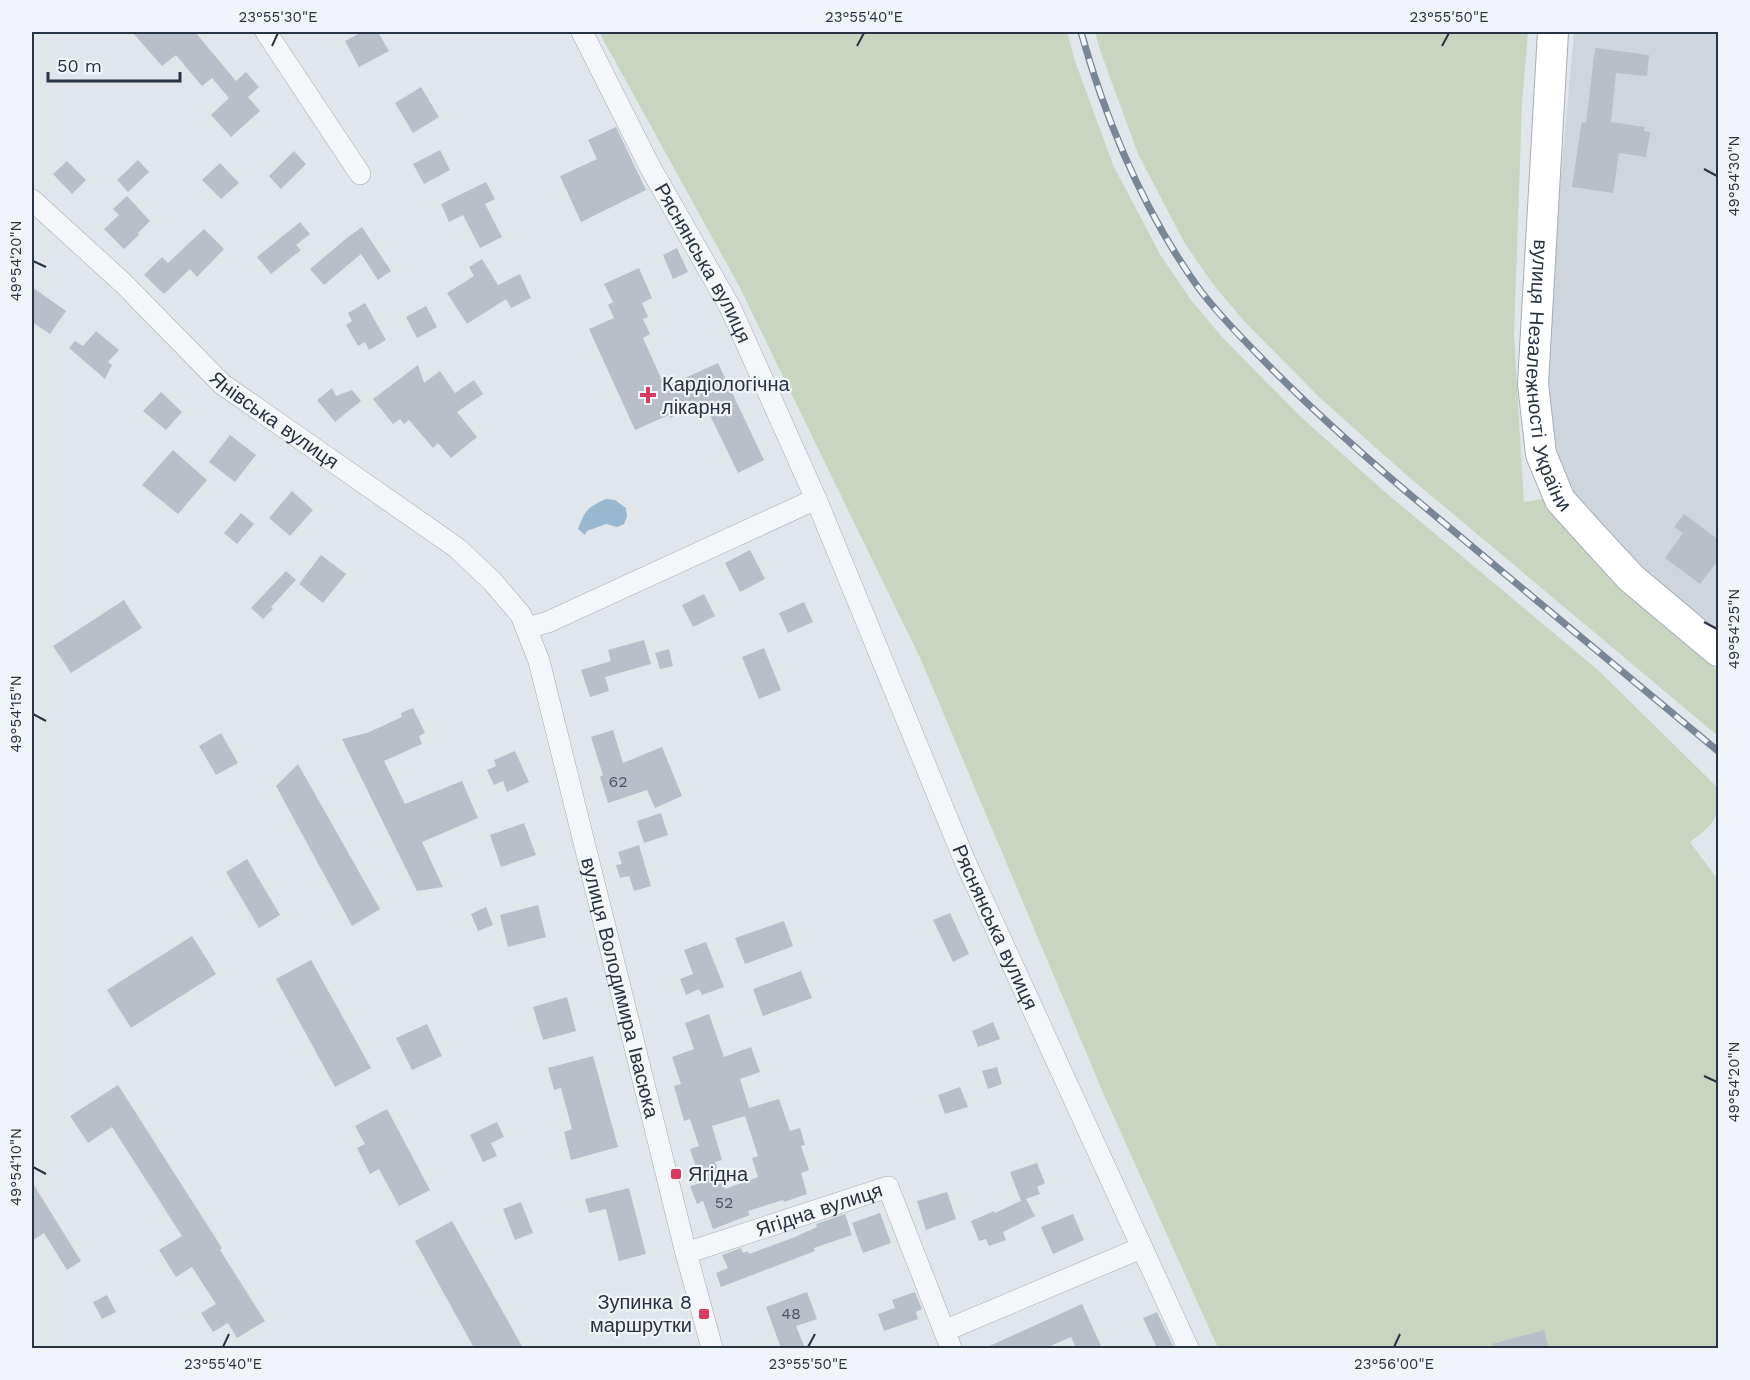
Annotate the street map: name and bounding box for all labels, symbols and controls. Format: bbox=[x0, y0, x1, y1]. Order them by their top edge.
text: 23°55'30"E bbox=[238, 8, 318, 26]
text: 23°55'40"E bbox=[825, 8, 903, 26]
text: 23°55'50"E bbox=[1409, 8, 1489, 26]
scale bar bbox=[48, 45, 180, 83]
text: 50 m bbox=[57, 55, 102, 76]
text: 49°54'30"N bbox=[1725, 135, 1743, 217]
street label: Ряснянська вулиця bbox=[650, 179, 757, 347]
text: 49°54'20"N bbox=[7, 220, 25, 302]
street label: вулиця Незалежності України bbox=[1521, 239, 1577, 516]
street label: Янівська вулиця bbox=[204, 366, 344, 474]
place label: Кардіологічна лікарня bbox=[662, 372, 790, 419]
marker: Кардіологічна лікарня bbox=[639, 386, 657, 404]
text: 49°54'25"N bbox=[1725, 589, 1743, 669]
text: 49°54'15"N bbox=[7, 675, 25, 753]
house number: 62 bbox=[608, 772, 628, 791]
street label: Ряснянська вулиця bbox=[947, 841, 1043, 1014]
street label: вулиця Володимира Івасюка bbox=[576, 855, 664, 1121]
text: 49°54'20"N bbox=[1725, 1041, 1743, 1123]
text: 49°54'10"N bbox=[7, 1128, 25, 1206]
place label: Ягідна bbox=[688, 1162, 749, 1186]
marker: Ягідна bbox=[669, 1167, 683, 1181]
street label: Ягідна вулиця bbox=[753, 1178, 885, 1241]
house number: 52 bbox=[715, 1193, 733, 1212]
place label: Зупинка 8 маршрутки bbox=[590, 1290, 692, 1337]
house number: 48 bbox=[781, 1304, 801, 1323]
marker: Зупинка 8 маршрутки bbox=[697, 1307, 711, 1321]
text: 23°55'40"E bbox=[184, 1355, 262, 1373]
text: 23°55'50"E bbox=[768, 1355, 848, 1373]
text: 23°56'00"E bbox=[1354, 1355, 1434, 1373]

